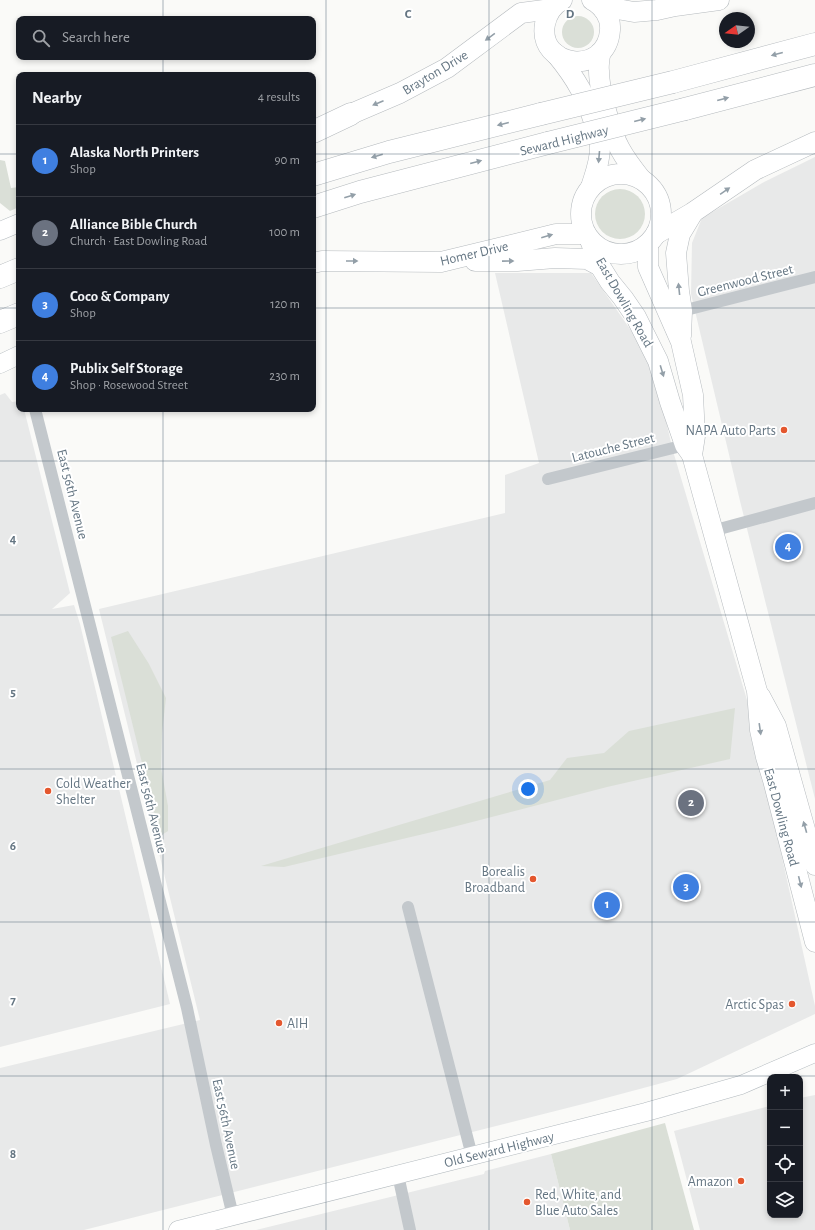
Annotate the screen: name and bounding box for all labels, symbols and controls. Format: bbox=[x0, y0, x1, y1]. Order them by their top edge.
text: C bbox=[405, 8, 412, 21]
text: D bbox=[566, 8, 575, 21]
north arrow bbox=[719, 12, 755, 48]
search box bbox=[16, 16, 316, 60]
icon: search bbox=[30, 27, 52, 49]
text: Search here bbox=[62, 30, 130, 45]
one-way arrow bbox=[484, 33, 495, 41]
street label: Brayton Drive bbox=[400, 48, 471, 98]
one-way arrow bbox=[771, 51, 783, 57]
text: Nearby bbox=[32, 89, 82, 106]
text: 4 results bbox=[258, 91, 300, 104]
one-way arrow bbox=[717, 96, 729, 102]
one-way arrow bbox=[372, 100, 384, 106]
one-way arrow bbox=[634, 117, 647, 123]
one-way arrow bbox=[497, 121, 509, 127]
street label: Seward Highway bbox=[519, 123, 610, 159]
text: Alaska North Printers bbox=[70, 145, 199, 160]
one-way arrow bbox=[596, 151, 603, 163]
one-way arrow bbox=[371, 153, 383, 159]
text: 1 bbox=[43, 154, 47, 167]
text: 90 m bbox=[274, 154, 300, 167]
one-way arrow bbox=[470, 159, 482, 165]
text: Shop bbox=[70, 163, 96, 176]
one-way arrow bbox=[719, 187, 730, 195]
one-way arrow bbox=[345, 192, 357, 198]
text: Alliance Bible Church bbox=[70, 217, 197, 232]
text: 2 bbox=[42, 226, 48, 239]
text: 100 m bbox=[269, 226, 300, 239]
one-way arrow bbox=[541, 233, 553, 239]
text: Church · East Dowling Road bbox=[70, 235, 207, 248]
street label: Homer Drive bbox=[439, 239, 510, 269]
street label: East Dowling Road bbox=[593, 255, 655, 350]
one-way arrow bbox=[346, 258, 359, 264]
one-way arrow bbox=[502, 258, 515, 264]
street label: Greenwood Street bbox=[696, 262, 795, 300]
one-way arrow bbox=[676, 283, 682, 295]
text: Coco & Company bbox=[70, 289, 170, 304]
text: 3 bbox=[42, 298, 48, 311]
text: 120 m bbox=[270, 298, 300, 311]
text: Shop bbox=[70, 307, 96, 320]
text: Publix Self Storage bbox=[70, 361, 183, 376]
one-way arrow bbox=[659, 366, 665, 378]
text: 4 bbox=[42, 370, 48, 383]
text: 230 m bbox=[269, 370, 300, 383]
text: Shop · Rosewood Street bbox=[70, 379, 188, 392]
place label: NAPA Auto Parts bbox=[686, 424, 776, 438]
marker: NAPA Auto Parts bbox=[779, 425, 789, 435]
street label: Latouche Street bbox=[570, 431, 657, 465]
street label: East 56th Avenue bbox=[54, 448, 90, 541]
pin: 4 bbox=[775, 532, 801, 562]
text: 4 bbox=[10, 533, 17, 546]
text: 5 bbox=[10, 686, 16, 699]
one-way arrow bbox=[757, 723, 763, 736]
street label: East 56th Avenue bbox=[133, 762, 169, 855]
street label: East Dowling Road bbox=[761, 767, 801, 868]
place label: Cold Weather Shelter bbox=[56, 777, 131, 807]
your location bbox=[518, 779, 538, 799]
marker: Cold Weather Shelter bbox=[43, 786, 53, 796]
pin: 2 bbox=[678, 788, 704, 818]
one-way arrow bbox=[802, 821, 808, 833]
text: 6 bbox=[10, 840, 16, 853]
place label: Borealis Broadband bbox=[465, 865, 525, 895]
pin: 3 bbox=[673, 872, 699, 902]
marker: Borealis Broadband bbox=[528, 874, 538, 884]
one-way arrow bbox=[797, 876, 803, 888]
pin: 1 bbox=[594, 890, 620, 920]
text: 7 bbox=[10, 994, 16, 1007]
place label: Arctic Spas bbox=[725, 998, 784, 1012]
marker: Arctic Spas bbox=[787, 999, 797, 1009]
place label: AIH bbox=[287, 1017, 308, 1031]
marker: AIH bbox=[274, 1018, 284, 1028]
map controls bbox=[767, 1074, 803, 1218]
button: + bbox=[767, 1074, 803, 1110]
street label: East 56th Avenue bbox=[210, 1078, 242, 1171]
button: − bbox=[767, 1110, 803, 1146]
street label: Old Seward Highway bbox=[443, 1130, 556, 1170]
button: locate bbox=[767, 1146, 803, 1182]
text: 8 bbox=[10, 1148, 16, 1161]
place label: Amazon bbox=[688, 1175, 733, 1189]
marker: Amazon bbox=[736, 1176, 746, 1186]
button: layers bbox=[767, 1182, 803, 1218]
place label: Red, White, and Blue Auto Sales bbox=[535, 1188, 621, 1218]
marker: Red, White, and Blue Auto Sales bbox=[522, 1197, 532, 1207]

